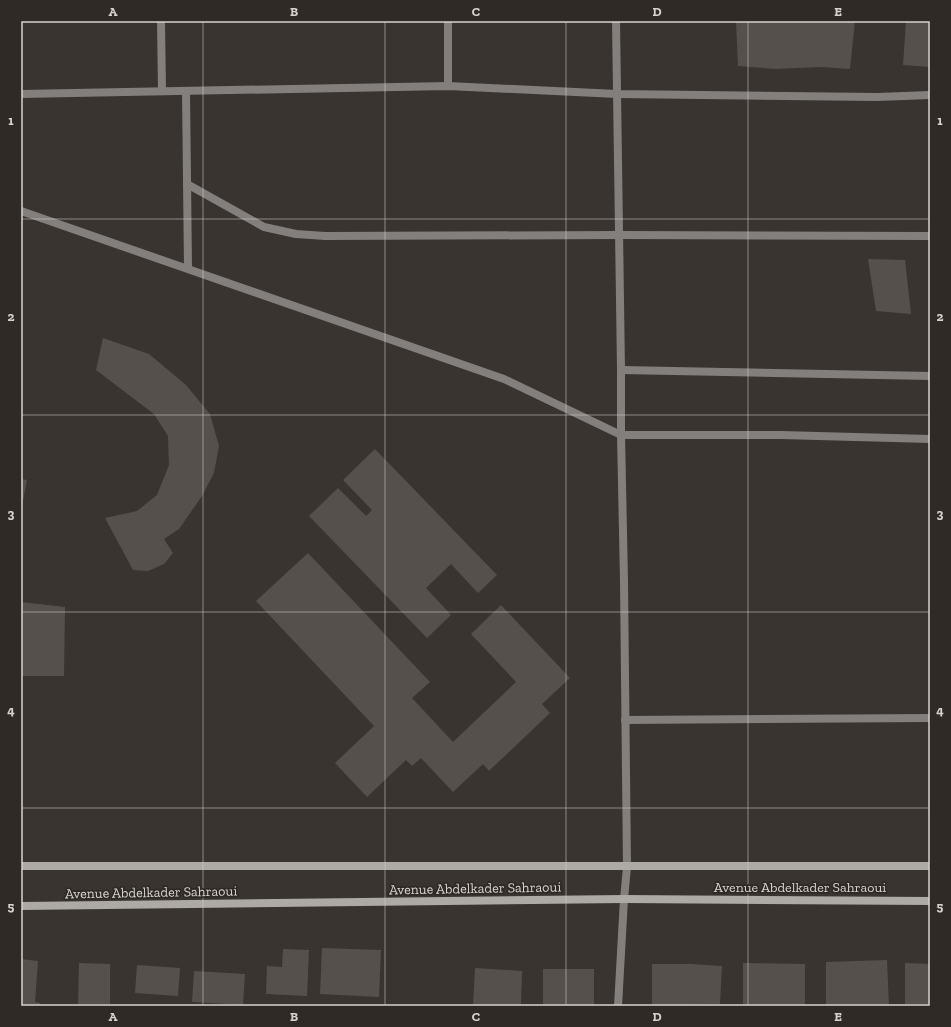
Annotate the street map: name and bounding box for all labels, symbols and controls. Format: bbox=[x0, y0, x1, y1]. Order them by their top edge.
text: A bbox=[109, 4, 118, 19]
text: B bbox=[290, 4, 298, 19]
text: C bbox=[472, 4, 480, 19]
text: D bbox=[652, 4, 662, 19]
text: E bbox=[834, 4, 842, 19]
text: 1 bbox=[8, 113, 14, 128]
text: 1 bbox=[937, 113, 943, 128]
text: 2 bbox=[8, 309, 15, 324]
text: 2 bbox=[937, 309, 944, 324]
text: 3 bbox=[8, 506, 15, 521]
text: 3 bbox=[937, 506, 944, 521]
text: 4 bbox=[7, 703, 15, 718]
text: 4 bbox=[936, 703, 944, 718]
street label: Avenue Abdelkader Sahraoui bbox=[389, 878, 561, 899]
street label: Avenue Abdelkader Sahraoui bbox=[714, 879, 886, 896]
street label: Avenue Abdelkader Sahraoui bbox=[65, 882, 237, 903]
text: 5 bbox=[8, 899, 15, 914]
text: 5 bbox=[937, 899, 944, 914]
text: A bbox=[109, 1009, 118, 1024]
text: B bbox=[290, 1009, 298, 1024]
text: C bbox=[472, 1009, 480, 1024]
text: D bbox=[652, 1009, 662, 1024]
text: E bbox=[834, 1009, 842, 1024]

